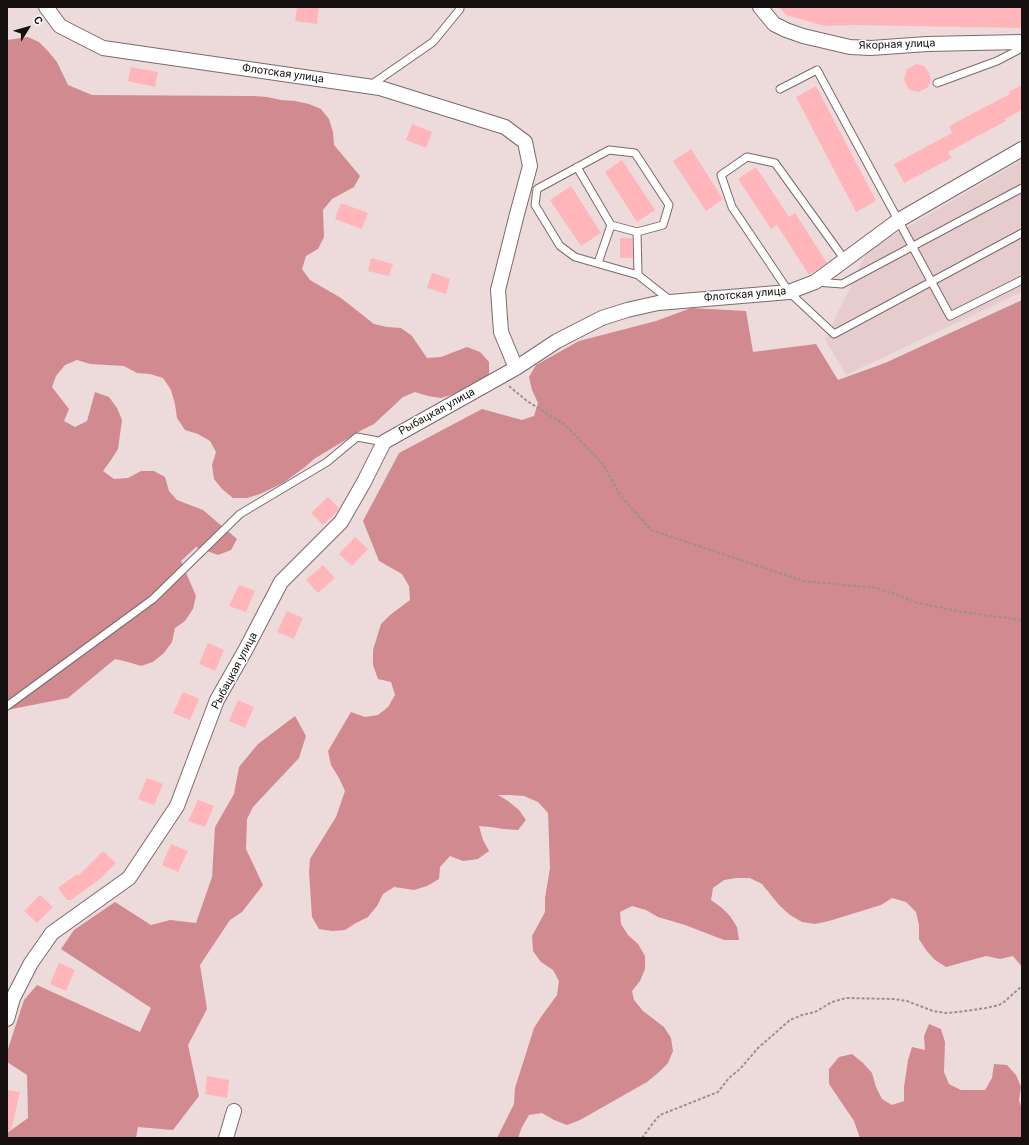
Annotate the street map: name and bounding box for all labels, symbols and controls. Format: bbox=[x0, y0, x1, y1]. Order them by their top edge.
north arrow bbox=[8, 8, 48, 48]
text: С bbox=[31, 14, 45, 27]
street label: Якорная улица bbox=[859, 37, 935, 53]
street label: Флотская улица bbox=[241, 62, 325, 86]
street label: Флотская улица bbox=[703, 285, 787, 305]
street label: Рыбацкая улица bbox=[397, 386, 477, 438]
street label: Рыбацкая улица bbox=[209, 630, 261, 712]

